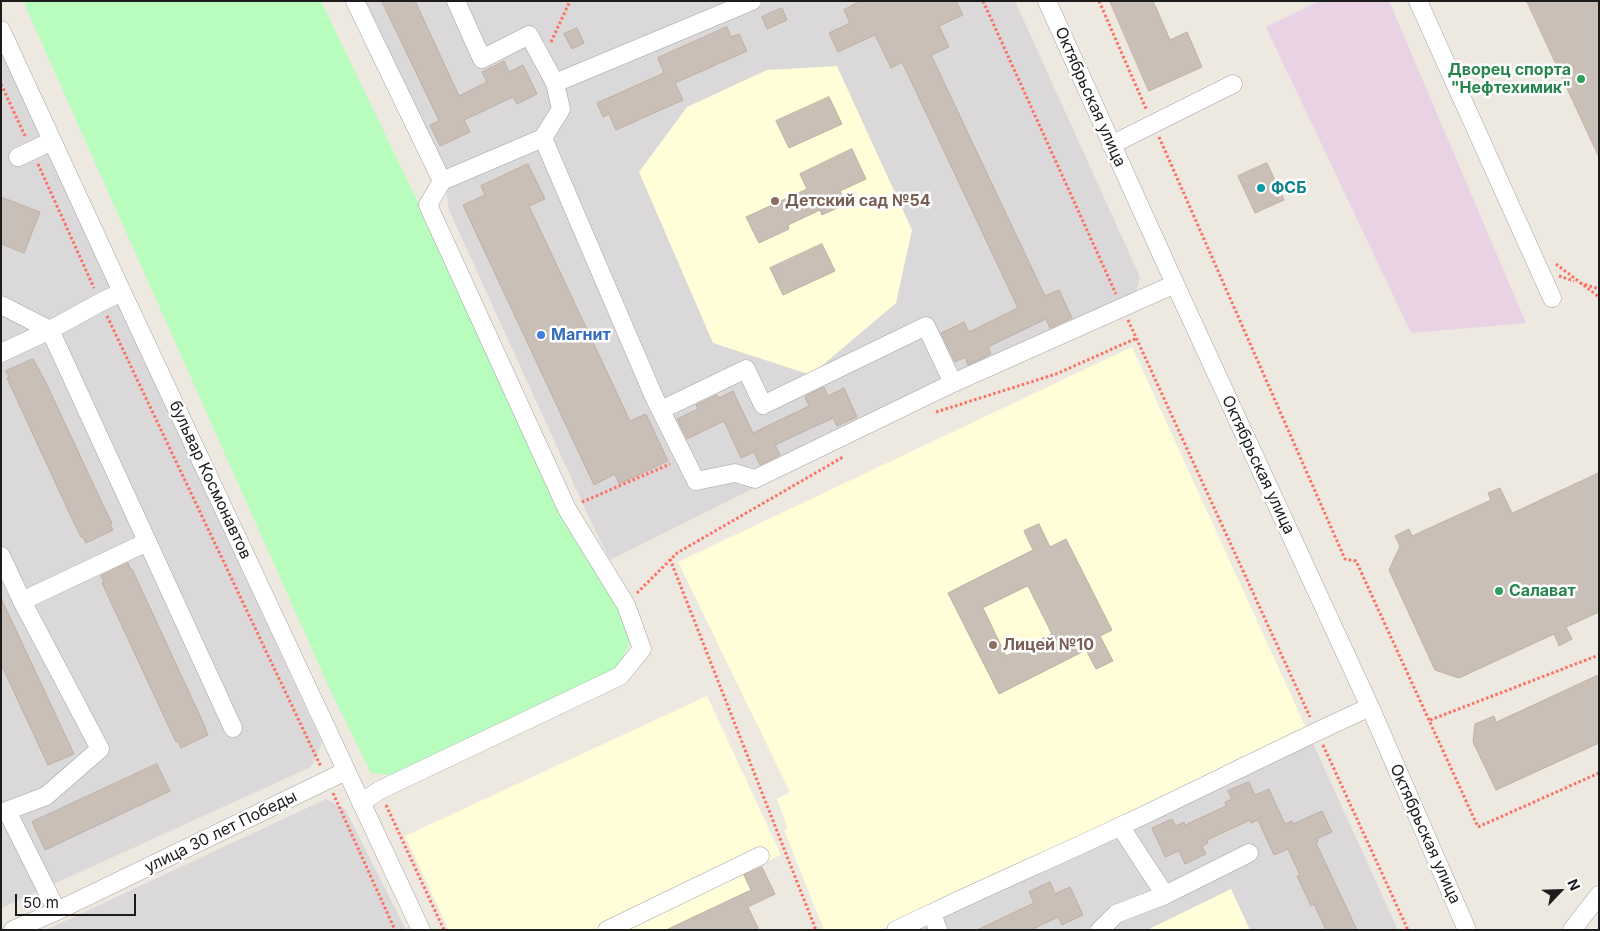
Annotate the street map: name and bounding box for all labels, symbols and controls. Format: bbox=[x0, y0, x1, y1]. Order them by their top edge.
street label: Октябрьская улица bbox=[1051, 24, 1129, 170]
place label: Дворец спорта "Нефтехимик" bbox=[1448, 60, 1571, 98]
marker: Дворец спорта "Нефтехимик" bbox=[1575, 73, 1587, 85]
place label: ФСБ bbox=[1271, 178, 1307, 198]
marker: ФСБ bbox=[1255, 182, 1267, 194]
place label: Детский сад №54 bbox=[785, 191, 931, 211]
marker: Детский сад №54 bbox=[769, 195, 781, 207]
place label: Магнит bbox=[551, 325, 611, 345]
marker: Магнит bbox=[535, 329, 547, 341]
street label: Октябрьская улица bbox=[1217, 392, 1299, 538]
street label: бульвар Космонавтов bbox=[165, 398, 255, 562]
place label: Салават bbox=[1509, 581, 1576, 601]
marker: Салават bbox=[1493, 585, 1505, 597]
place label: Лицей №10 bbox=[1003, 635, 1094, 655]
marker: Лицей №10 bbox=[987, 639, 999, 651]
street label: Октябрьская улица bbox=[1386, 761, 1464, 907]
street label: улица 30 лет Победы bbox=[142, 787, 300, 877]
north arrow bbox=[1535, 866, 1585, 916]
text: N bbox=[1564, 876, 1584, 893]
scale bar bbox=[18, 884, 139, 916]
text: 50 m bbox=[23, 893, 59, 912]

